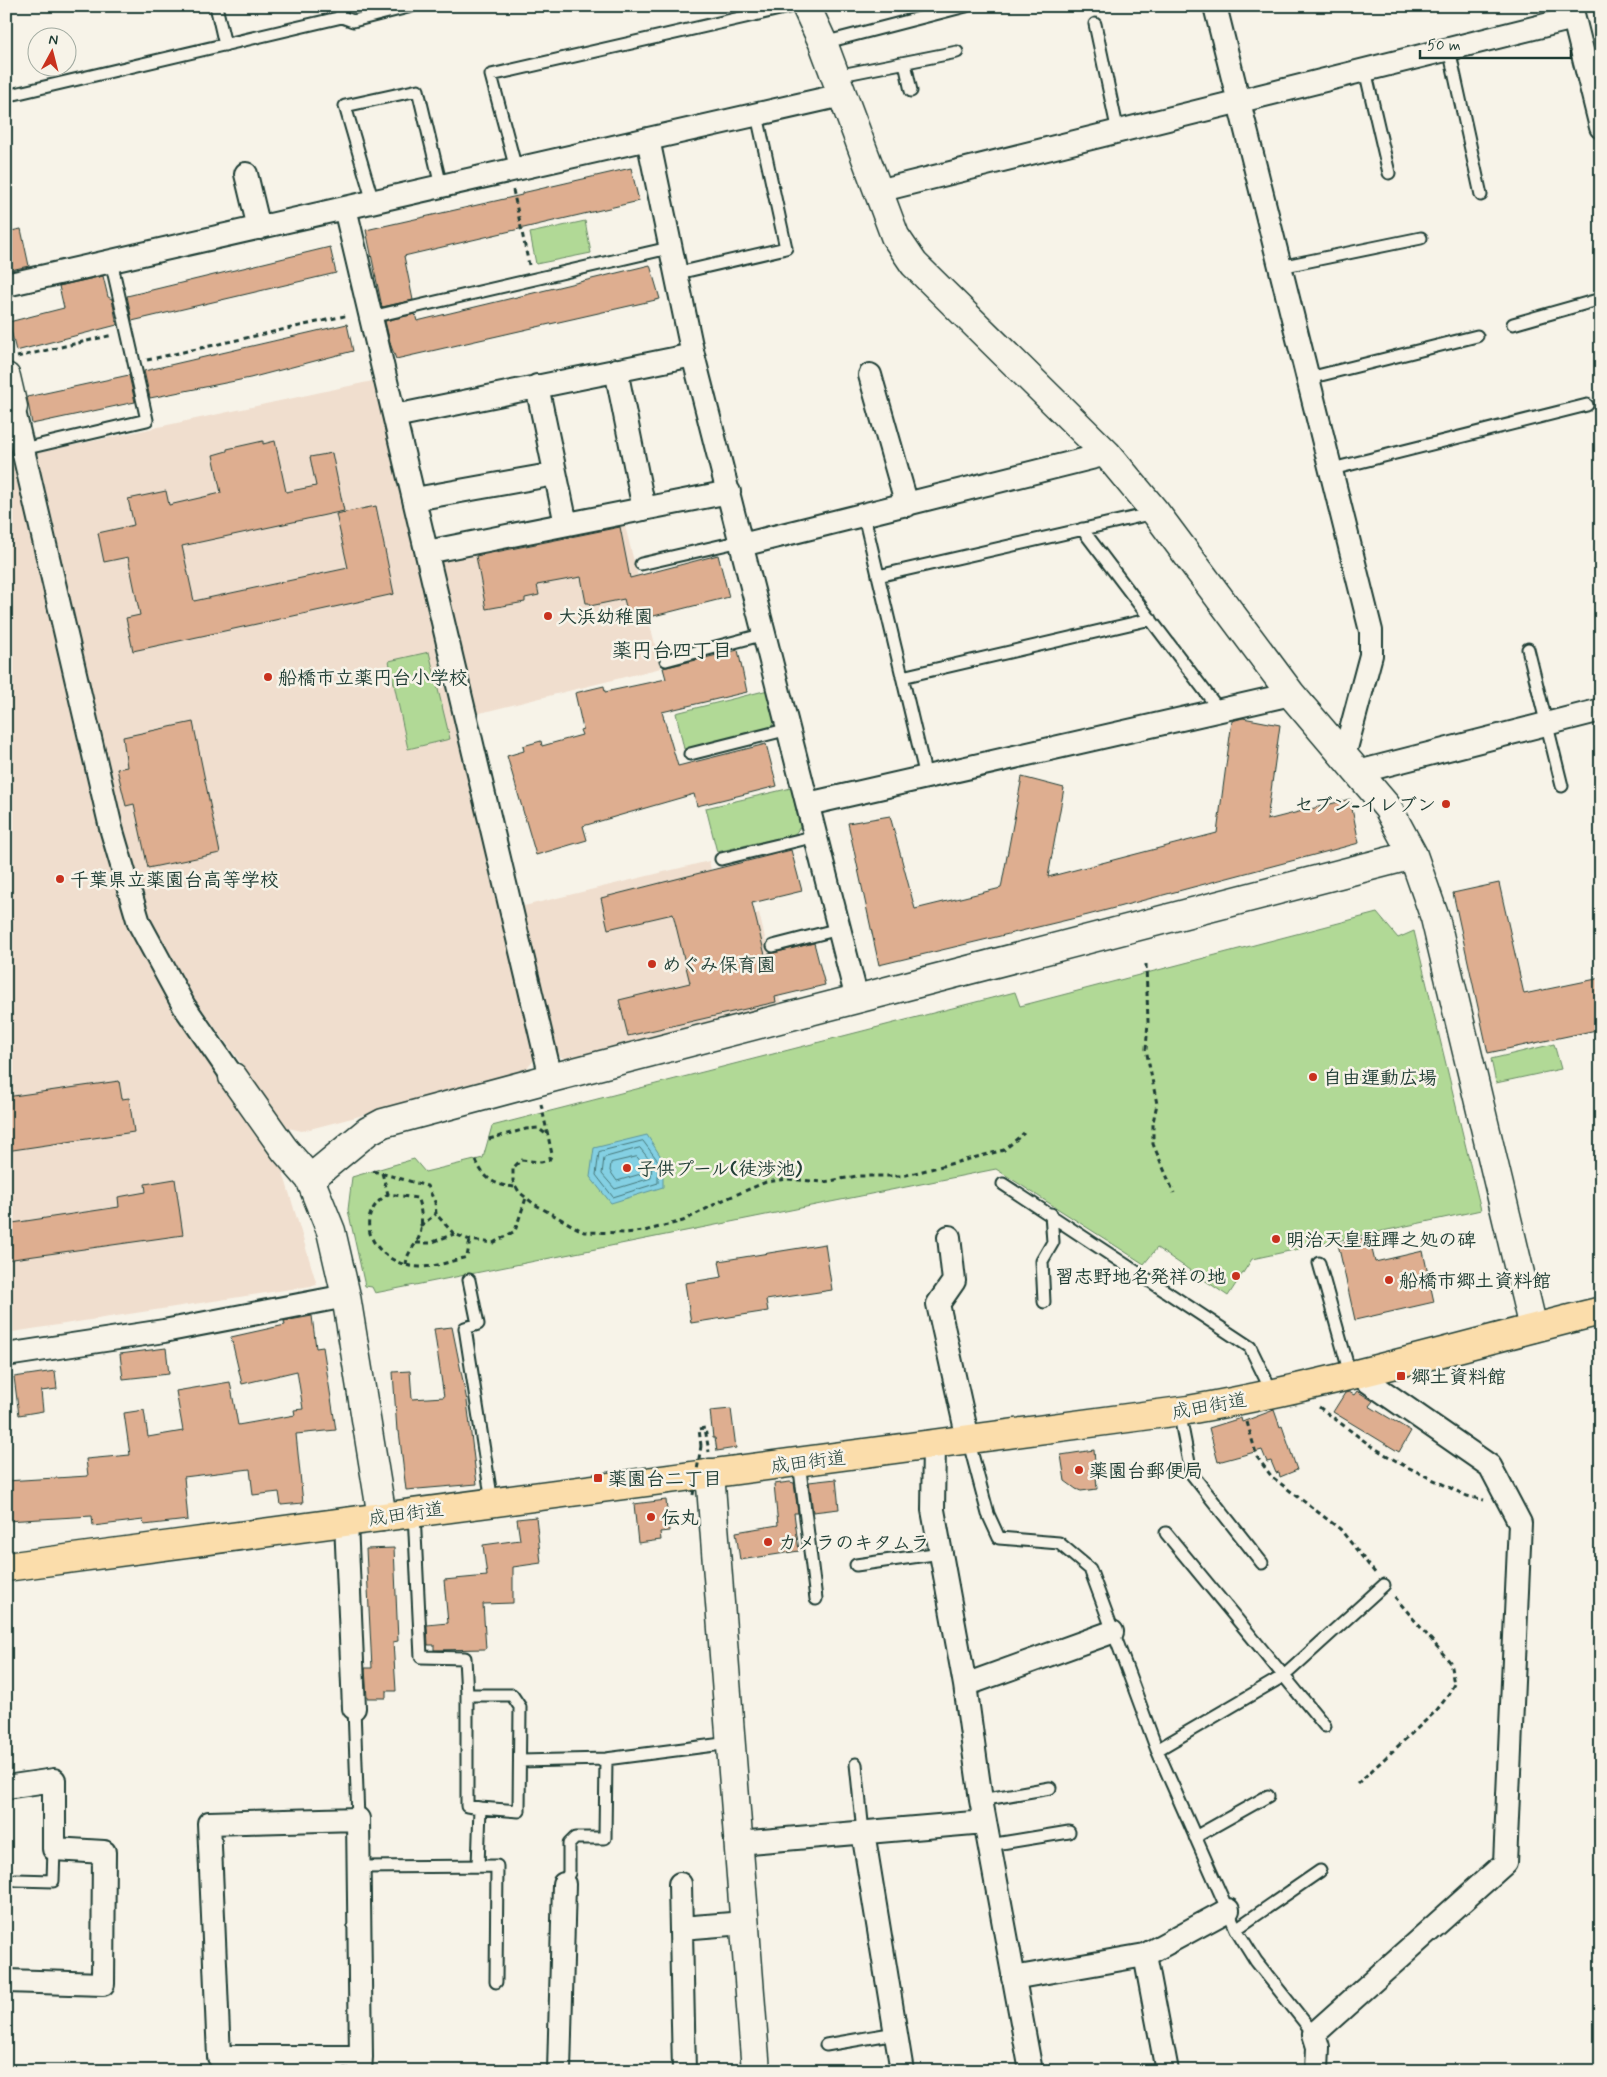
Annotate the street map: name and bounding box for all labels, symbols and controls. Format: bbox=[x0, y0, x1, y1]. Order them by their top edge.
north arrow bbox=[28, 28, 78, 78]
scale bar bbox=[1420, 28, 1571, 60]
text: N bbox=[48, 31, 59, 50]
text: 50 m bbox=[1427, 36, 1461, 56]
place label: 大浜幼稚園 bbox=[558, 605, 653, 630]
marker: 大浜幼稚園 bbox=[542, 610, 554, 622]
district label: 薬円台四丁目 bbox=[612, 638, 732, 665]
place label: 船橋市立薬円台小学校 bbox=[278, 666, 468, 691]
marker: 船橋市立薬円台小学校 bbox=[262, 671, 274, 683]
place label: セブン-イレブン bbox=[1294, 793, 1436, 818]
marker: セブン-イレブン bbox=[1440, 798, 1452, 810]
place label: 千葉県立薬園台高等学校 bbox=[70, 868, 279, 893]
marker: 千葉県立薬園台高等学校 bbox=[54, 873, 66, 885]
place label: めぐみ保育園 bbox=[662, 953, 776, 978]
marker: めぐみ保育園 bbox=[646, 958, 658, 970]
place label: 自由運動広場 bbox=[1323, 1066, 1437, 1091]
marker: 自由運動広場 bbox=[1307, 1071, 1319, 1083]
place label: 子供プール(徒渉池) bbox=[637, 1157, 802, 1182]
marker: 子供プール(徒渉池) bbox=[621, 1162, 633, 1174]
place label: 明治天皇駐蹕之処の碑 bbox=[1286, 1228, 1476, 1253]
marker: 明治天皇駐蹕之処の碑 bbox=[1270, 1233, 1282, 1245]
place label: 習志野地名発祥の地 bbox=[1055, 1265, 1226, 1290]
place label: 船橋市郷土資料館 bbox=[1399, 1269, 1551, 1294]
marker: 習志野地名発祥の地 bbox=[1230, 1270, 1242, 1282]
marker: 船橋市郷土資料館 bbox=[1383, 1274, 1395, 1286]
place label: 郷土資料館 bbox=[1411, 1365, 1506, 1390]
marker: 郷土資料館 bbox=[1395, 1370, 1407, 1382]
street label: 成田街道 bbox=[1170, 1388, 1249, 1425]
street label: 成田街道 bbox=[769, 1445, 847, 1480]
place label: 薬園台郵便局 bbox=[1089, 1459, 1203, 1484]
marker: 薬園台郵便局 bbox=[1073, 1464, 1085, 1476]
place label: 薬園台二丁目 bbox=[608, 1467, 722, 1492]
marker: 薬園台二丁目 bbox=[592, 1472, 604, 1484]
street label: 成田街道 bbox=[367, 1497, 446, 1532]
place label: 伝丸 bbox=[661, 1506, 699, 1531]
marker: 伝丸 bbox=[645, 1511, 657, 1523]
place label: カメラのキタムラ bbox=[778, 1531, 930, 1556]
marker: カメラのキタムラ bbox=[762, 1536, 774, 1548]

